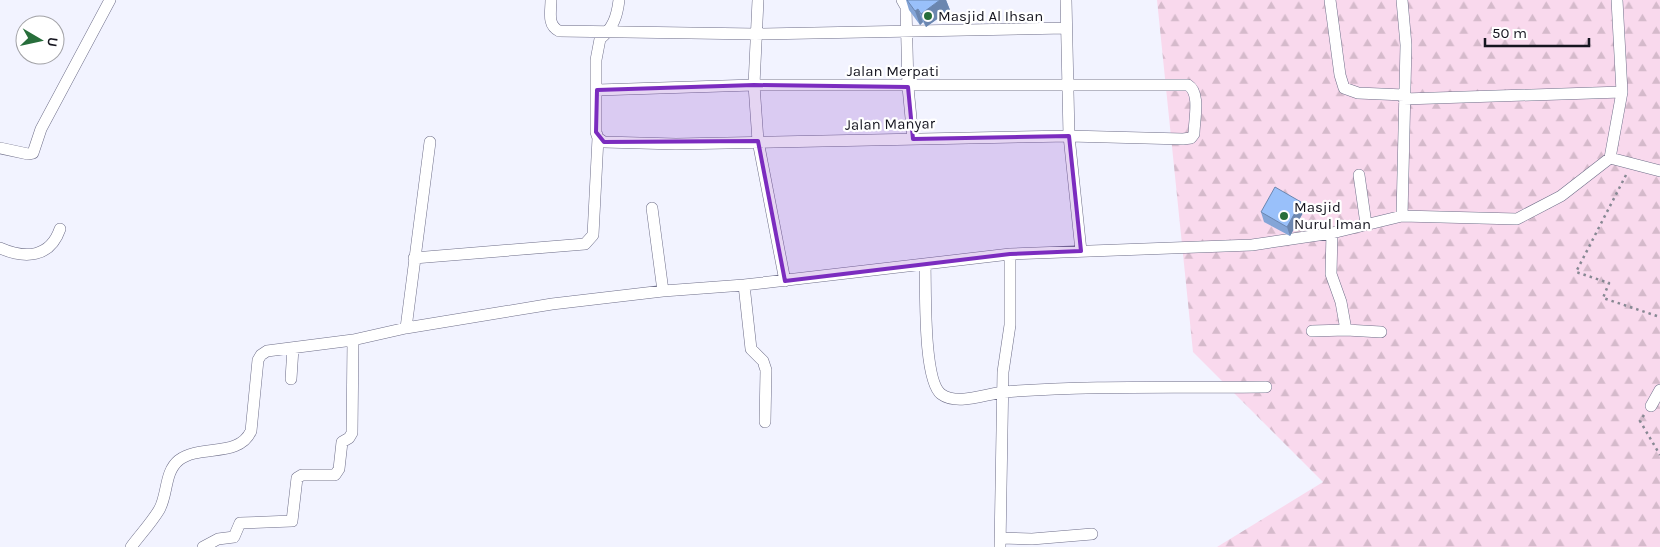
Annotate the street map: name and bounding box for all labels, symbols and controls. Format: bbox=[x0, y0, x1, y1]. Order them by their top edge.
place label: Masjid Al Ihsan bbox=[938, 7, 1043, 25]
marker: Masjid Al Ihsan bbox=[922, 10, 934, 22]
north arrow bbox=[15, 15, 65, 65]
scale bar bbox=[1485, 15, 1589, 47]
text: 50 m bbox=[1492, 24, 1527, 42]
text: U bbox=[43, 36, 61, 48]
street label: Jalan Merpati bbox=[847, 62, 939, 80]
street label: Jalan Manyar bbox=[845, 114, 936, 134]
place label: Masjid Nurul Iman bbox=[1294, 198, 1371, 233]
marker: Masjid Nurul Iman bbox=[1278, 210, 1290, 222]

